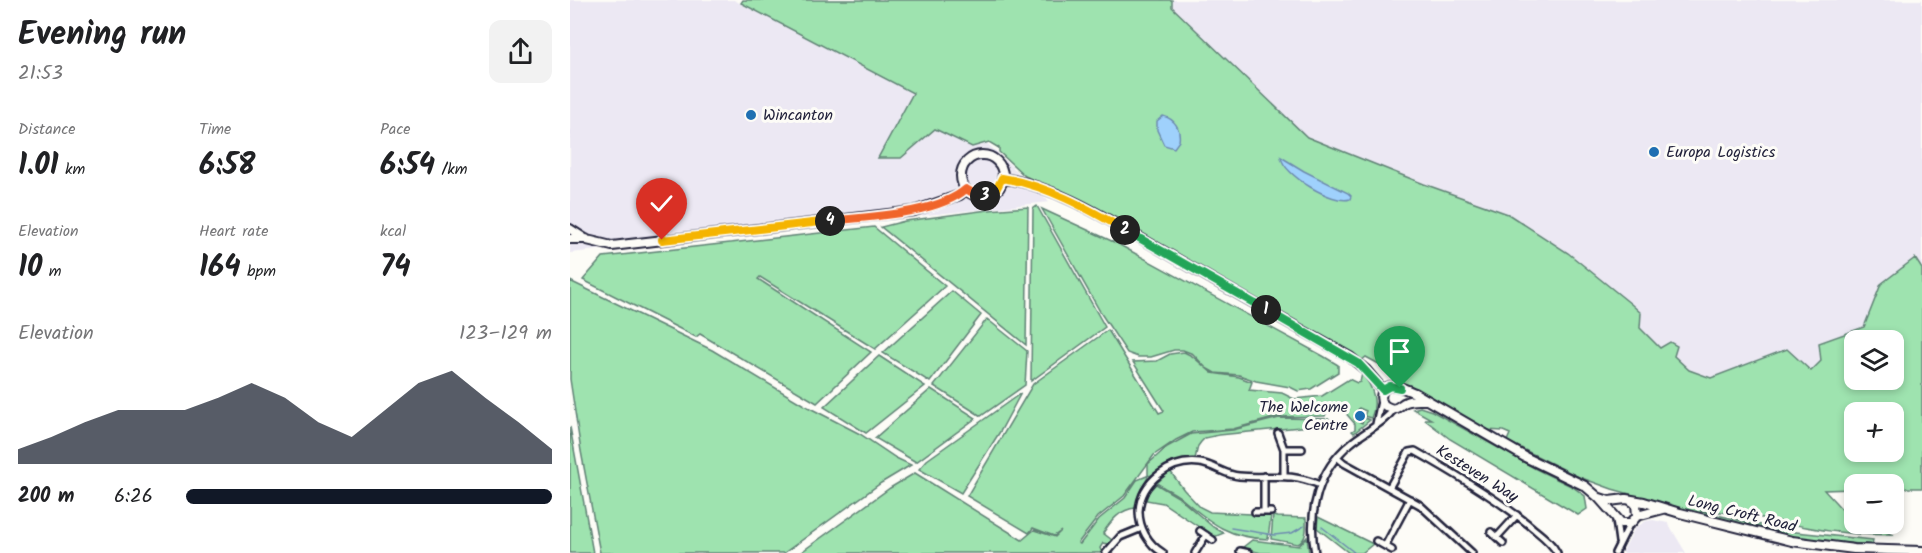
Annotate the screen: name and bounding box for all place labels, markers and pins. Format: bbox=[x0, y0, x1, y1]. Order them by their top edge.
place label: Wincanton bbox=[763, 103, 833, 128]
marker: Wincanton bbox=[744, 108, 758, 122]
place label: Europa Logistics bbox=[1666, 140, 1775, 165]
marker: Europa Logistics bbox=[1647, 145, 1661, 159]
pin bbox=[636, 178, 687, 240]
pin: 3 bbox=[970, 181, 1000, 211]
pin: 4 bbox=[815, 206, 845, 236]
pin: 2 bbox=[1110, 215, 1140, 245]
pin: 1 bbox=[1251, 295, 1281, 325]
pin bbox=[1374, 326, 1425, 388]
place label: The Welcome Centre bbox=[1259, 395, 1348, 438]
marker: The Welcome Centre bbox=[1353, 409, 1367, 423]

